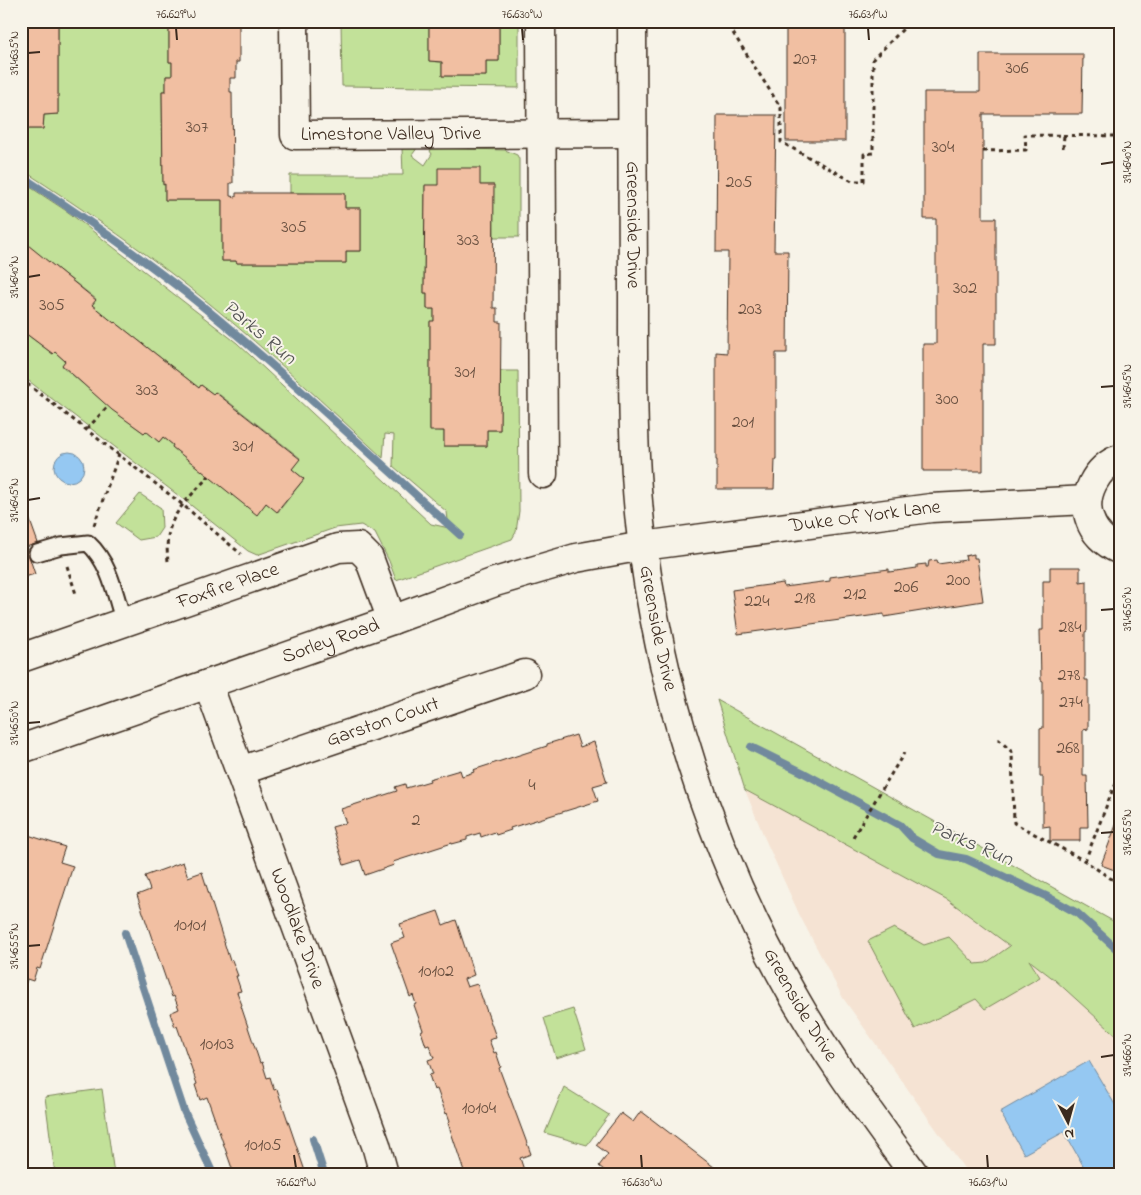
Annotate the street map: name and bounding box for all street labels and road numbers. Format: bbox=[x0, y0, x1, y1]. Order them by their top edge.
street label: Limestone Valley Drive bbox=[301, 119, 481, 149]
street label: Greenside Drive bbox=[618, 161, 647, 289]
street label: Duke Of York Lane bbox=[787, 493, 941, 541]
street label: Foxfire Place bbox=[172, 555, 283, 618]
street label: Greenside Drive bbox=[631, 564, 685, 694]
street label: Sorley Road bbox=[278, 611, 383, 672]
street label: Garston Court bbox=[323, 690, 443, 755]
street label: Woodlake Drive bbox=[262, 864, 332, 993]
street label: Greenside Drive bbox=[755, 943, 845, 1068]

